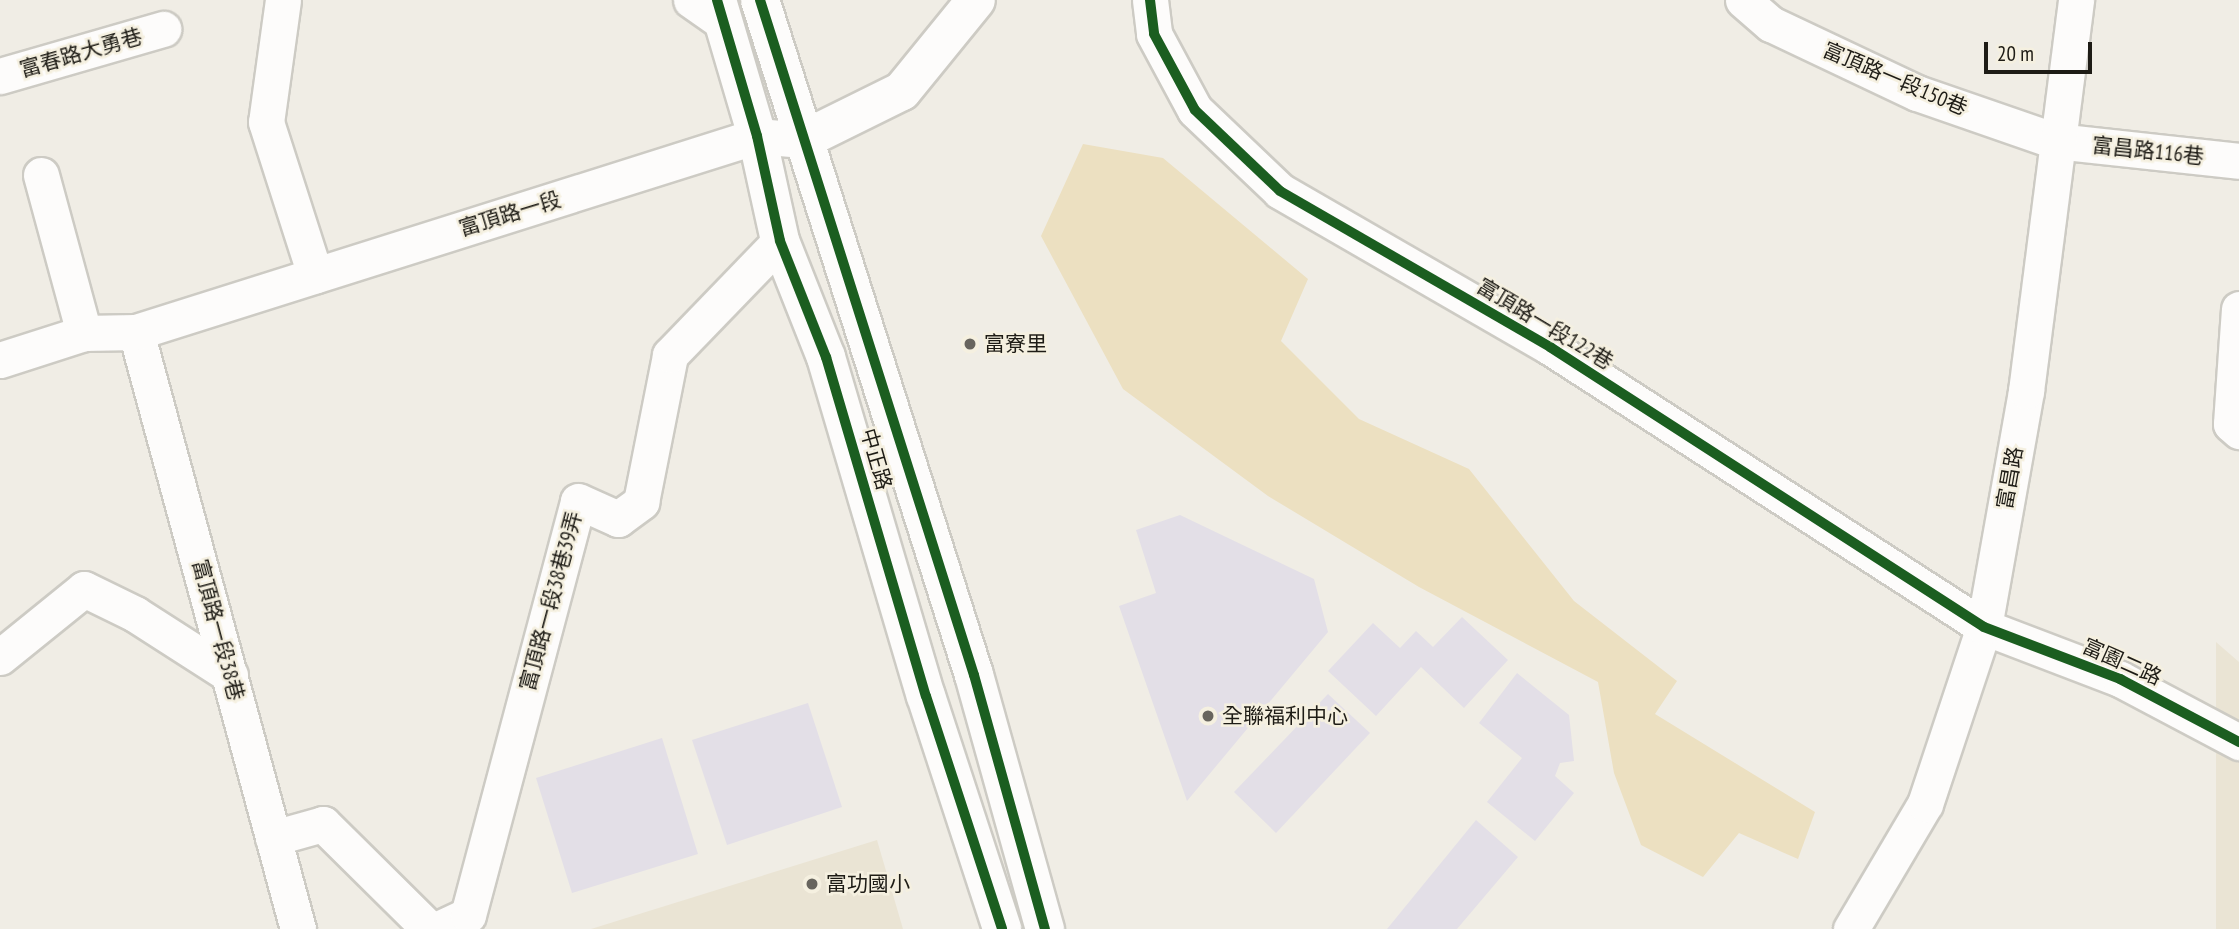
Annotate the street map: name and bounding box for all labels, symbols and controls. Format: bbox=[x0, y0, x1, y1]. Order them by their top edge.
street label: 富春路大勇巷 bbox=[17, 24, 145, 82]
scale bar bbox=[1987, 28, 2096, 72]
street label: 富頂路一段150巷 bbox=[1819, 37, 1971, 121]
text: 20 m bbox=[1997, 40, 2034, 67]
street label: 富昌路116巷 bbox=[2091, 133, 2205, 169]
street label: 富頂路一段 bbox=[456, 187, 564, 241]
street label: 富頂路一段122巷 bbox=[1472, 273, 1618, 375]
place label: 富寮里 bbox=[984, 331, 1047, 357]
marker: 富寮里 bbox=[962, 336, 978, 352]
street label: 中正路 bbox=[855, 425, 897, 493]
street label: 富昌路 bbox=[1992, 445, 2028, 511]
street label: 富頂路一段38巷39弄 bbox=[515, 508, 587, 694]
street label: 富頂路一段38巷 bbox=[187, 557, 249, 703]
street label: 富園二路 bbox=[2079, 633, 2165, 691]
place label: 全聯福利中心 bbox=[1222, 703, 1348, 729]
marker: 全聯福利中心 bbox=[1200, 708, 1216, 724]
place label: 富功國小 bbox=[826, 871, 910, 897]
marker: 富功國小 bbox=[804, 876, 820, 892]

